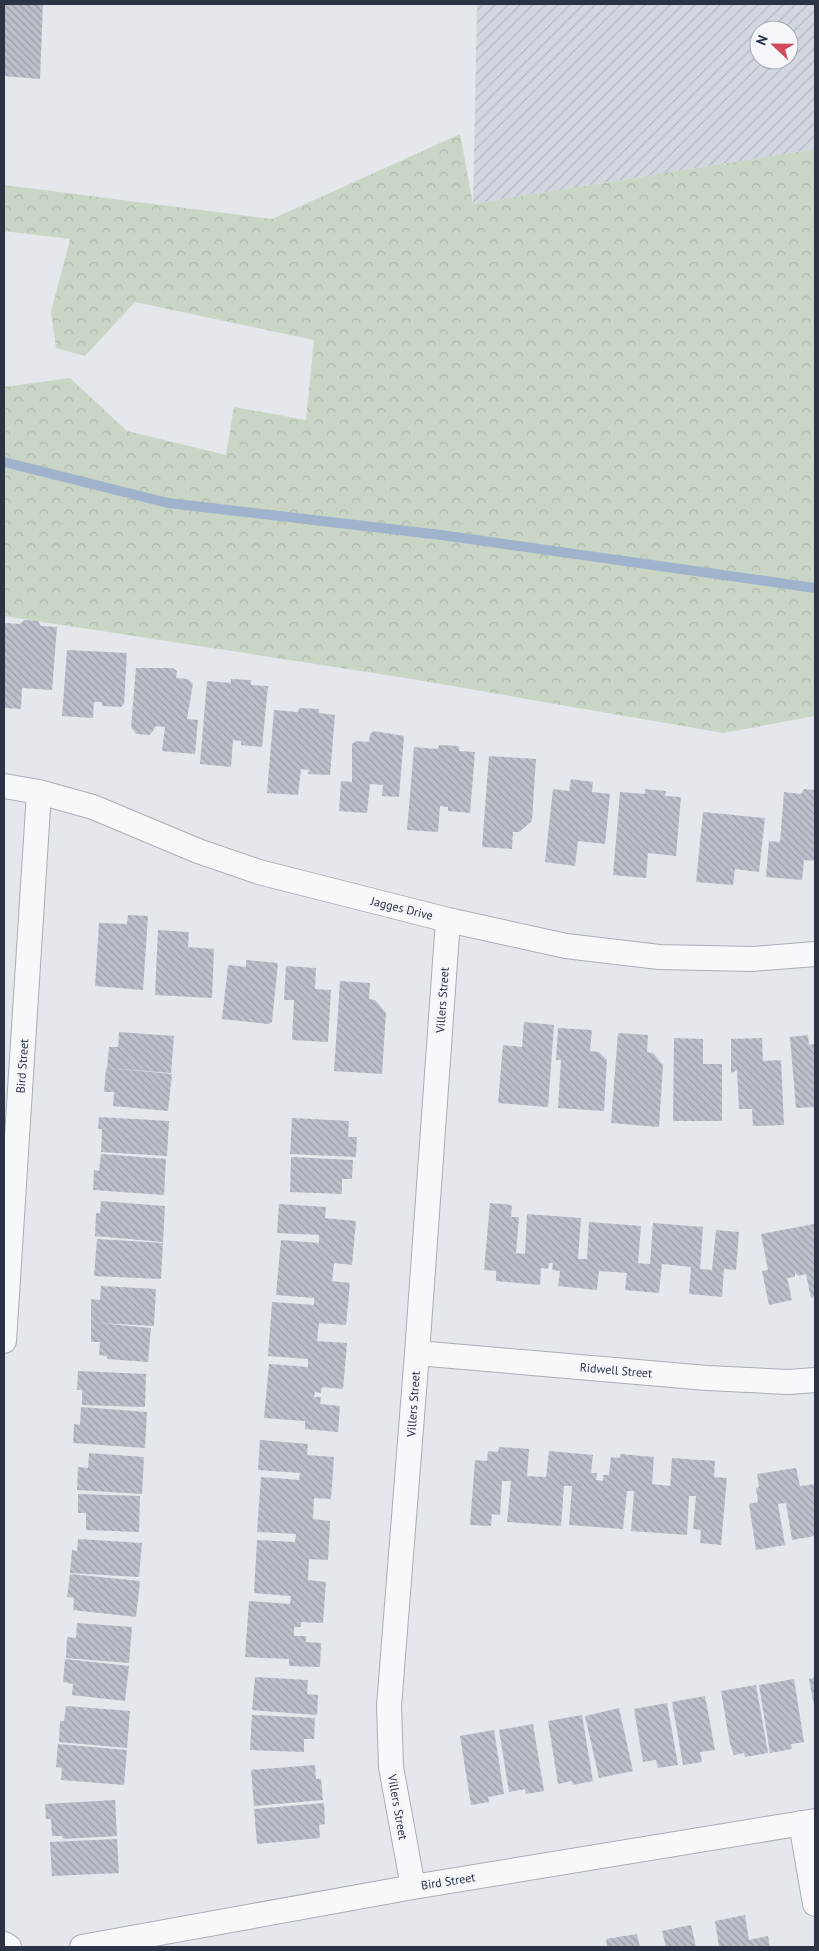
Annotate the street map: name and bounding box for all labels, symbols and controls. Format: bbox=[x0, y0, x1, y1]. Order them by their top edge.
north arrow bbox=[749, 20, 799, 70]
text: N bbox=[752, 32, 772, 48]
street label: Jagges Drive bbox=[368, 893, 435, 923]
street label: Villers Street bbox=[432, 966, 452, 1035]
street label: Bird Street bbox=[13, 1038, 31, 1094]
street label: Ridwell Street bbox=[579, 1359, 653, 1381]
street label: Villers Street bbox=[403, 1370, 423, 1439]
street label: Villers Street bbox=[385, 1772, 411, 1841]
street label: Bird Street bbox=[420, 1869, 476, 1893]

